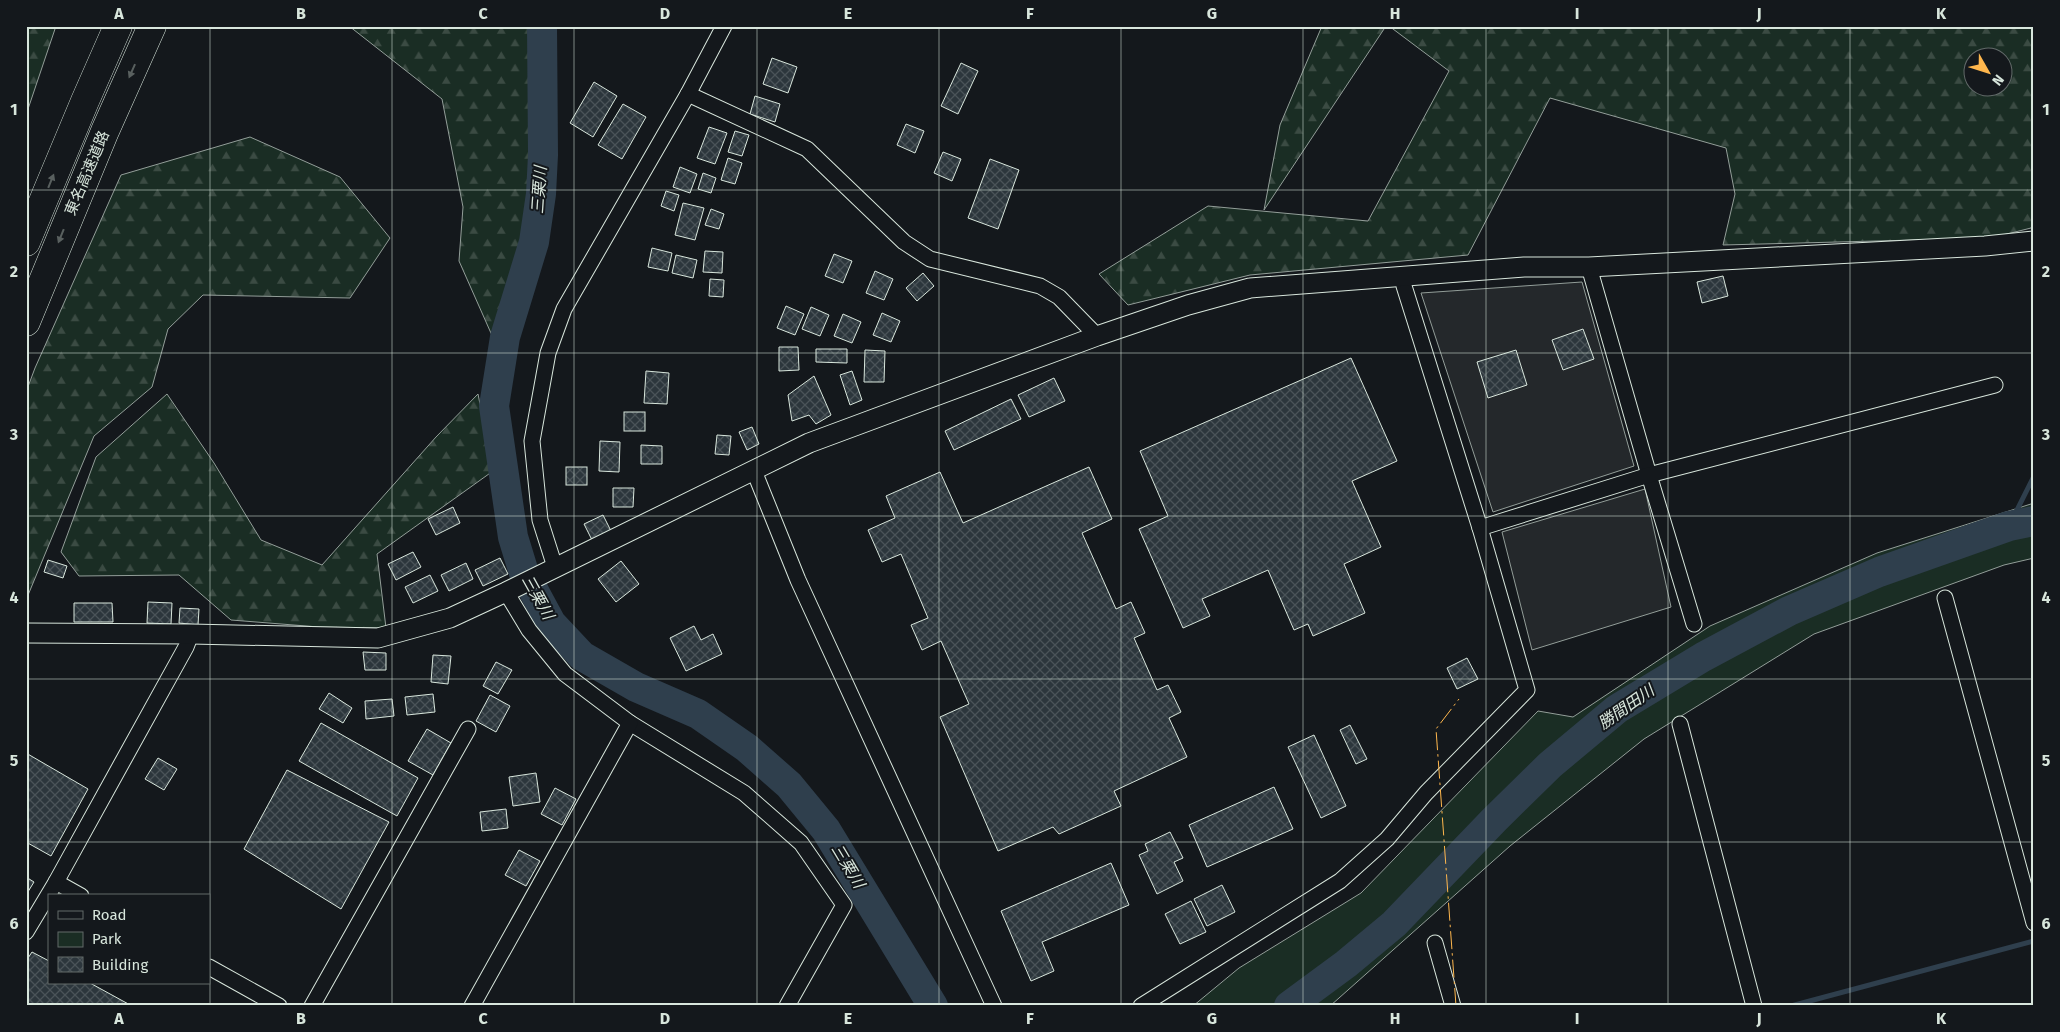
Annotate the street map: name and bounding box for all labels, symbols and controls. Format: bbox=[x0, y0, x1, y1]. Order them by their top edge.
text: A bbox=[113, 4, 124, 23]
text: B bbox=[296, 4, 306, 23]
text: C bbox=[478, 4, 488, 23]
text: D bbox=[660, 4, 670, 23]
text: E bbox=[844, 4, 852, 23]
text: F bbox=[1026, 4, 1034, 23]
text: G bbox=[1207, 4, 1217, 23]
text: H bbox=[1390, 4, 1400, 23]
text: I bbox=[1575, 4, 1579, 23]
text: J bbox=[1755, 4, 1762, 23]
text: K bbox=[1936, 4, 1947, 23]
north arrow bbox=[1962, 48, 2012, 98]
one-way arrow bbox=[127, 64, 135, 78]
text: N bbox=[1988, 71, 2007, 89]
text: 1 bbox=[10, 100, 18, 119]
text: 1 bbox=[2042, 100, 2050, 119]
street label: 東名高速道路 bbox=[61, 128, 113, 218]
water label: 三栗川 bbox=[528, 163, 550, 215]
one-way arrow bbox=[48, 173, 55, 188]
one-way arrow bbox=[57, 229, 65, 244]
text: 2 bbox=[10, 262, 18, 281]
text: 2 bbox=[2042, 262, 2050, 281]
text: 3 bbox=[9, 425, 18, 444]
text: 3 bbox=[2041, 425, 2050, 444]
water label: 三栗川 bbox=[518, 571, 559, 624]
text: 4 bbox=[9, 588, 19, 607]
text: 4 bbox=[2041, 588, 2051, 607]
water label: 勝間田川 bbox=[1594, 680, 1659, 733]
text: 5 bbox=[10, 751, 19, 770]
text: 5 bbox=[2042, 751, 2051, 770]
water label: 三栗川 bbox=[827, 841, 870, 893]
legend bbox=[48, 894, 210, 984]
text: Road bbox=[92, 906, 127, 924]
text: 6 bbox=[9, 914, 19, 933]
text: 6 bbox=[2041, 914, 2051, 933]
text: Park bbox=[92, 930, 122, 948]
text: Building bbox=[92, 956, 148, 974]
text: A bbox=[113, 1009, 124, 1028]
text: B bbox=[296, 1009, 306, 1028]
text: C bbox=[478, 1009, 488, 1028]
text: D bbox=[660, 1009, 670, 1028]
text: E bbox=[844, 1009, 852, 1028]
text: F bbox=[1026, 1009, 1034, 1028]
text: G bbox=[1207, 1009, 1217, 1028]
text: H bbox=[1390, 1009, 1400, 1028]
text: I bbox=[1575, 1009, 1579, 1028]
text: J bbox=[1755, 1009, 1762, 1028]
text: K bbox=[1936, 1009, 1947, 1028]

